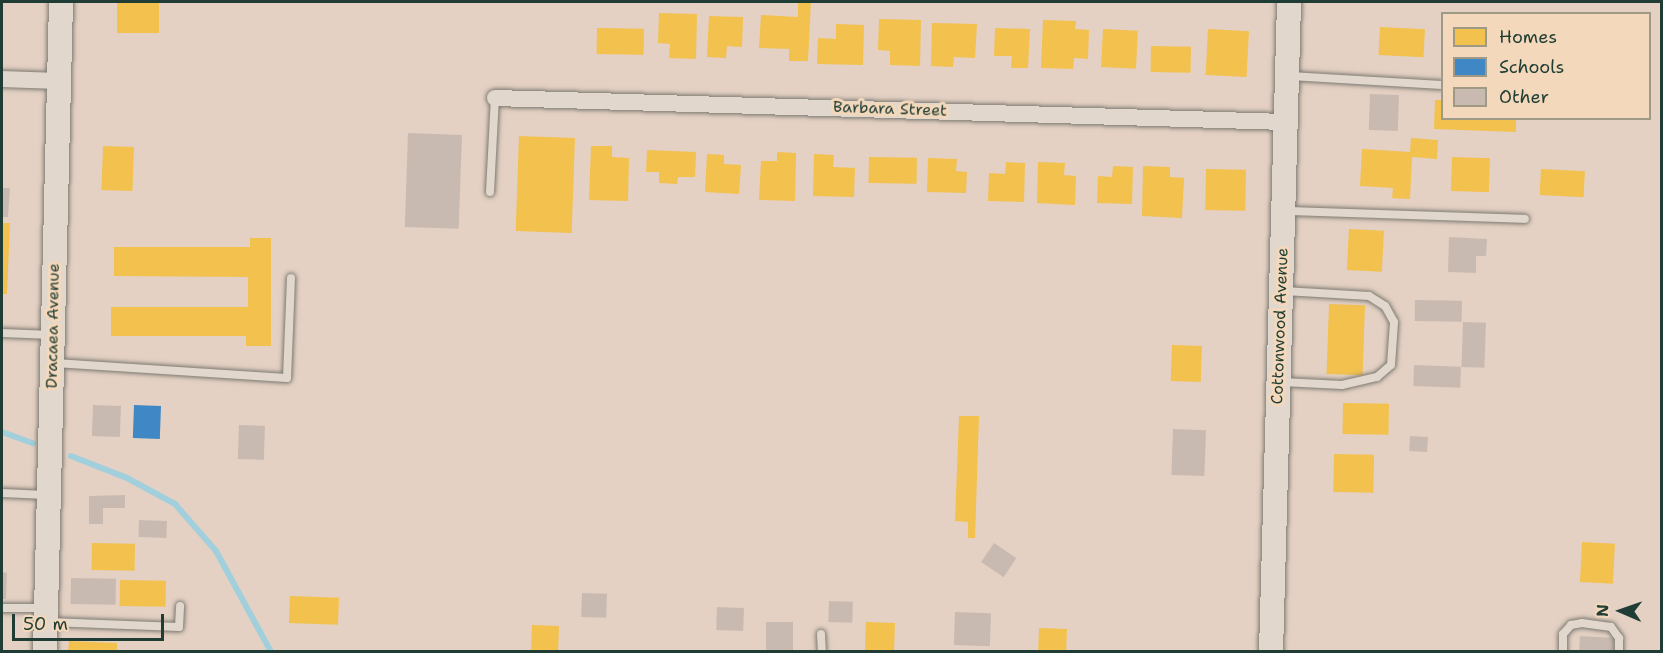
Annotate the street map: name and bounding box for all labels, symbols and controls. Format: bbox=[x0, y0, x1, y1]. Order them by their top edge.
legend bbox=[1441, 12, 1651, 120]
text: Homes bbox=[1499, 25, 1557, 49]
text: Schools bbox=[1499, 55, 1565, 79]
text: Other bbox=[1499, 85, 1549, 109]
street label: Barbara Street bbox=[833, 97, 947, 121]
street label: Cottonwood Avenue bbox=[1268, 247, 1292, 405]
street label: Dracaea Avenue bbox=[42, 263, 64, 389]
north arrow bbox=[1591, 581, 1651, 641]
scale bar bbox=[15, 602, 166, 640]
text: N bbox=[1592, 604, 1613, 617]
text: 50 m bbox=[23, 612, 68, 636]

